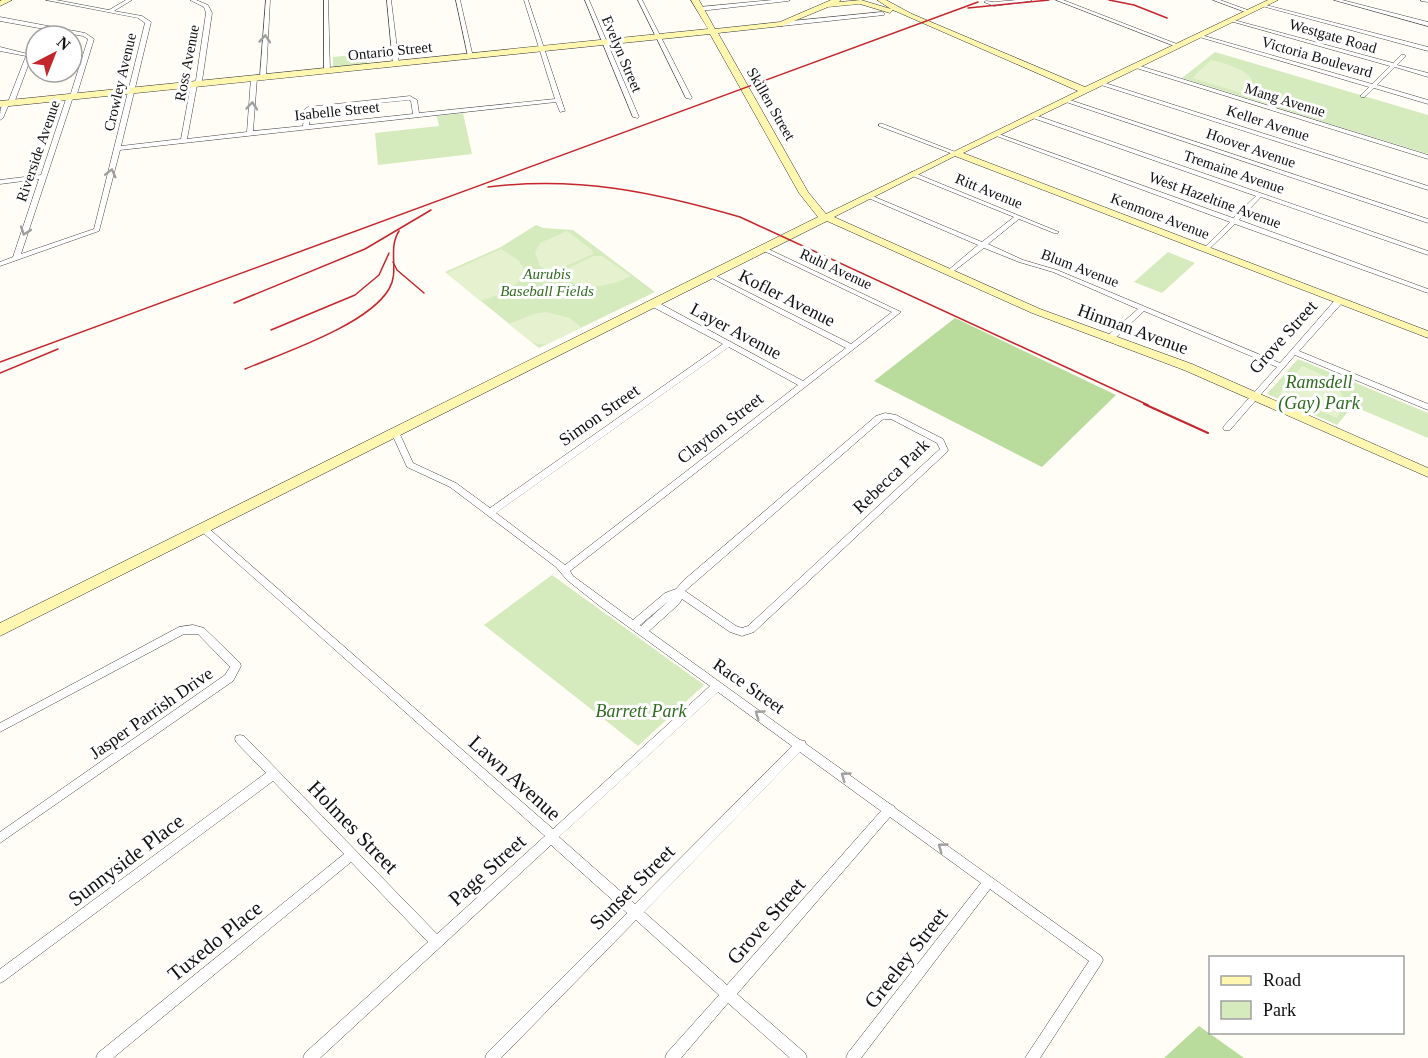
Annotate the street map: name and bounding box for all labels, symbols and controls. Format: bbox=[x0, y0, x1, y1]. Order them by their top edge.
street label: Evelyn Street bbox=[599, 13, 646, 95]
street label: Westgate Road bbox=[1288, 16, 1379, 56]
street label: Ross Avenue bbox=[172, 23, 202, 103]
north arrow bbox=[24, 24, 84, 84]
street label: Crowley Avenue bbox=[101, 31, 139, 133]
text: N bbox=[54, 33, 74, 54]
one-way arrow bbox=[259, 34, 272, 43]
street label: Victoria Boulevard bbox=[1260, 34, 1375, 81]
street label: Ontario Street bbox=[347, 39, 434, 63]
street label: Skillen Street bbox=[744, 65, 799, 144]
street label: Mang Avenue bbox=[1243, 80, 1328, 120]
street label: Riverside Avenue bbox=[13, 98, 63, 204]
street label: Isabelle Street bbox=[294, 98, 381, 123]
one-way arrow bbox=[245, 101, 258, 110]
street label: Keller Avenue bbox=[1225, 102, 1312, 144]
street label: Hoover Avenue bbox=[1204, 125, 1298, 171]
street label: Tremaine Avenue bbox=[1182, 147, 1287, 197]
one-way arrow bbox=[104, 168, 117, 178]
street label: West Hazeltine Avenue bbox=[1147, 169, 1284, 231]
street label: Ritt Avenue bbox=[953, 170, 1025, 212]
street label: Kenmore Avenue bbox=[1108, 190, 1212, 242]
one-way arrow bbox=[20, 225, 32, 236]
street label: Ruhl Avenue bbox=[797, 245, 875, 293]
street label: Blum Avenue bbox=[1039, 246, 1121, 290]
street label: Kofler Avenue bbox=[736, 265, 838, 331]
park label: Aurubis Baseball Fields bbox=[500, 266, 594, 299]
street label: Grove Street bbox=[1245, 296, 1321, 378]
street label: Layer Avenue bbox=[687, 299, 785, 363]
street label: Hinman Avenue bbox=[1075, 300, 1191, 358]
park label: Ramsdell (Gay) Park bbox=[1278, 372, 1361, 414]
street label: Simon Street bbox=[555, 380, 643, 450]
street label: Clayton Street bbox=[673, 388, 767, 468]
street label: Rebecca Park bbox=[849, 435, 933, 517]
street label: Race Street bbox=[709, 654, 789, 718]
street label: Jasper Parrish Drive bbox=[85, 663, 217, 763]
park label: Barrett Park bbox=[596, 701, 687, 721]
one-way arrow bbox=[755, 710, 766, 721]
street label: Lawn Avenue bbox=[464, 730, 566, 826]
one-way arrow bbox=[841, 773, 852, 784]
street label: Holmes Street bbox=[303, 776, 403, 878]
street label: Sunnyside Place bbox=[64, 809, 188, 911]
street label: Page Street bbox=[444, 829, 530, 911]
street label: Sunset Street bbox=[585, 839, 680, 934]
one-way arrow bbox=[938, 843, 949, 854]
street label: Grove Street bbox=[722, 873, 810, 969]
street label: Tuxedo Place bbox=[163, 896, 267, 986]
street label: Greeley Street bbox=[859, 903, 953, 1013]
legend bbox=[1209, 956, 1404, 1034]
text: Road bbox=[1263, 970, 1301, 990]
text: Park bbox=[1263, 1000, 1296, 1020]

